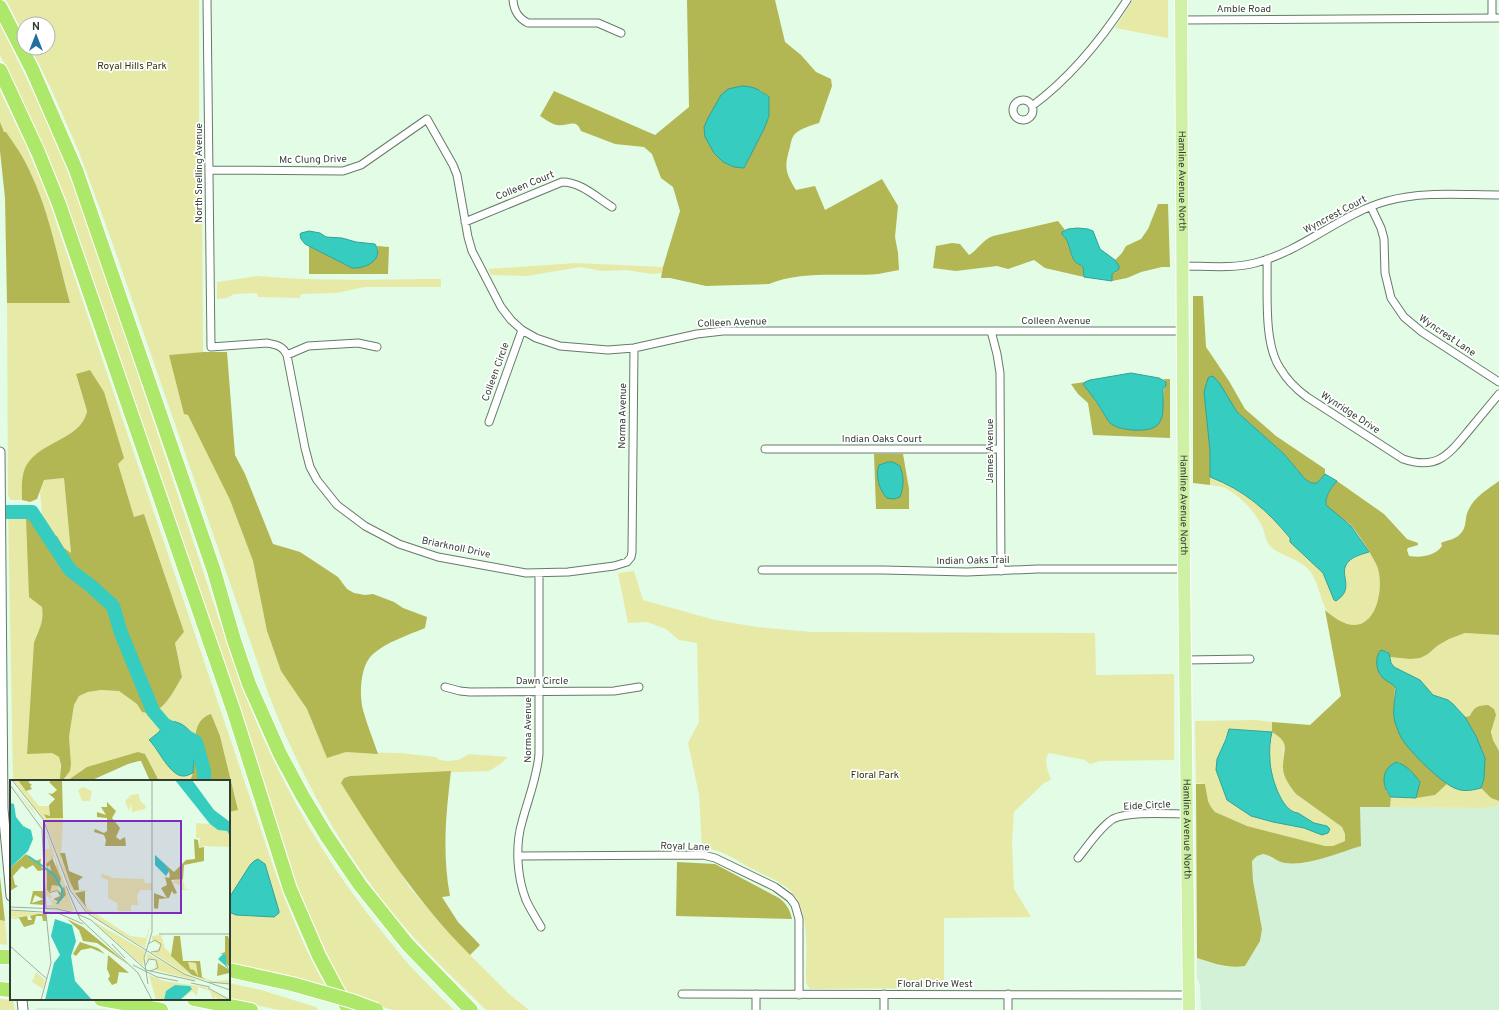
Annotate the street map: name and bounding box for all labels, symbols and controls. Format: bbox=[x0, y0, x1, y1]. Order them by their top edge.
street label: Amble Road bbox=[1217, 3, 1271, 16]
north arrow bbox=[16, 16, 56, 56]
text: N bbox=[32, 20, 40, 34]
park label: Royal Hills Park bbox=[97, 60, 167, 73]
street label: North Snelling Avenue bbox=[193, 123, 206, 223]
street label: Hamline Avenue North bbox=[1175, 131, 1189, 231]
street label: Mc Clung Drive bbox=[279, 153, 347, 167]
street label: Colleen Court bbox=[494, 168, 556, 204]
street label: Wyncrest Court bbox=[1301, 193, 1369, 237]
street label: Wyncrest Lane bbox=[1416, 312, 1478, 360]
street label: Colleen Avenue bbox=[697, 315, 767, 331]
street label: Colleen Avenue bbox=[1021, 315, 1091, 328]
street label: Colleen Circle bbox=[479, 341, 513, 403]
street label: Norma Avenue bbox=[616, 383, 630, 449]
street label: Wynridge Drive bbox=[1318, 389, 1382, 437]
street label: James Avenue bbox=[984, 419, 997, 483]
street label: Indian Oaks Court bbox=[842, 433, 922, 446]
street label: Hamline Avenue North bbox=[1177, 455, 1190, 555]
street label: Briarknoll Drive bbox=[420, 534, 492, 562]
street label: Indian Oaks Trail bbox=[936, 554, 1010, 568]
street label: Dawn Circle bbox=[516, 675, 568, 688]
street label: Norma Avenue bbox=[522, 697, 535, 763]
park label: Floral Park bbox=[851, 769, 899, 782]
street label: Hamline Avenue North bbox=[1180, 779, 1194, 879]
inset map bbox=[10, 780, 230, 1000]
street label: Eide Circle bbox=[1123, 798, 1171, 814]
street label: Royal Lane bbox=[660, 840, 710, 854]
street label: Floral Drive West bbox=[897, 978, 973, 991]

